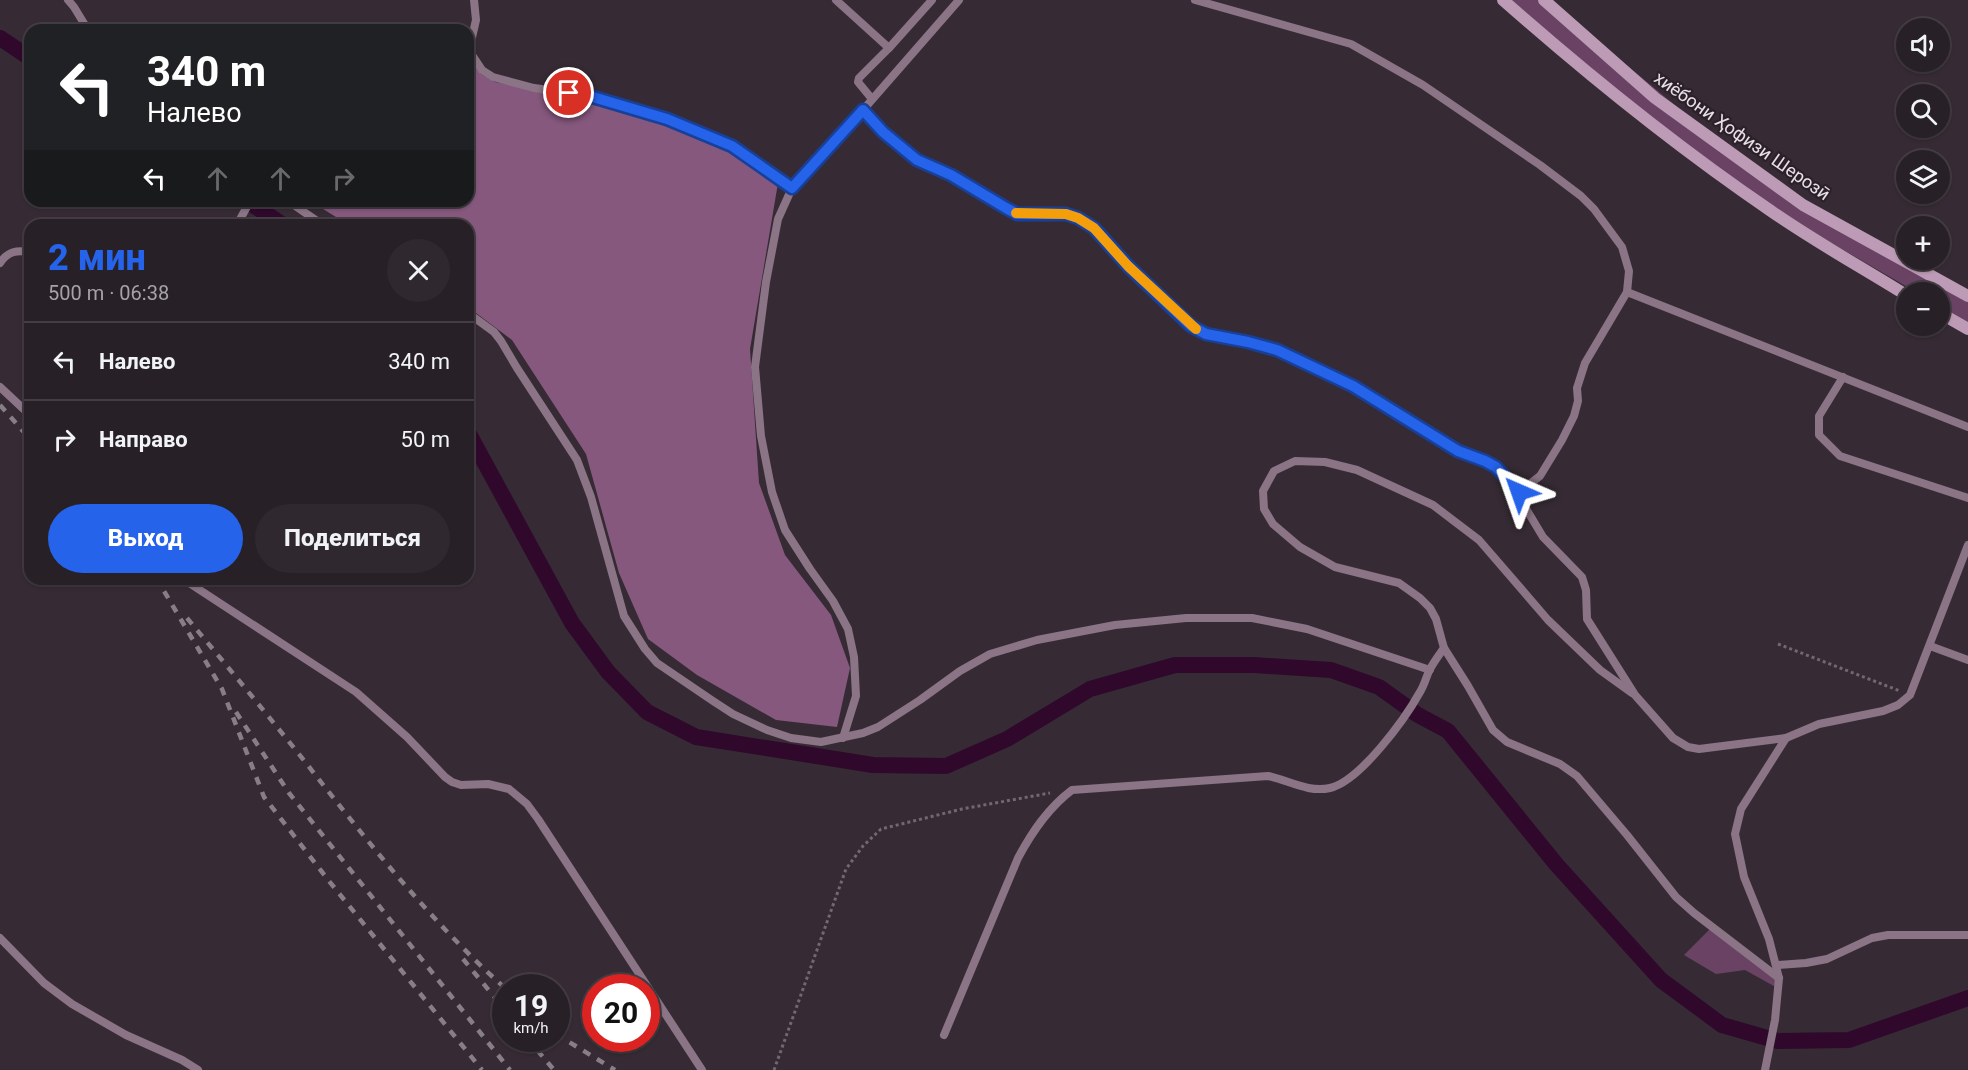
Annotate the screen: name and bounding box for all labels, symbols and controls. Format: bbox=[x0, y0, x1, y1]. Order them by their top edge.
map controls bbox=[1896, 18, 1950, 336]
button: sound bbox=[1896, 18, 1950, 72]
text: 340 m bbox=[147, 47, 266, 96]
icon: left bbox=[48, 48, 126, 126]
pin bbox=[543, 67, 594, 118]
street label: хиёбони Ҳофизи Шерозӣ bbox=[1650, 67, 1834, 204]
icon: arrive bbox=[552, 76, 585, 109]
button: search bbox=[1896, 84, 1950, 138]
text: Налево bbox=[147, 97, 242, 129]
button: layers bbox=[1896, 150, 1950, 204]
icon: left bbox=[138, 162, 171, 195]
icon: ahead bbox=[201, 162, 234, 195]
icon: ahead bbox=[264, 162, 297, 195]
icon: right bbox=[327, 162, 360, 195]
button: + bbox=[1896, 216, 1950, 270]
text: 2 мин bbox=[48, 237, 146, 279]
button: close bbox=[387, 239, 450, 302]
text: 500 m · 06:38 bbox=[48, 281, 169, 305]
button: − bbox=[1896, 282, 1950, 336]
icon: left bbox=[48, 345, 81, 378]
text: Налево bbox=[99, 349, 176, 374]
text: 340 m bbox=[388, 349, 450, 374]
icon: right bbox=[48, 423, 81, 456]
text: Направо bbox=[99, 427, 188, 452]
text: 50 m bbox=[401, 427, 450, 452]
position arrow bbox=[1487, 460, 1551, 524]
button: Выход bbox=[48, 504, 243, 573]
button: Поделиться bbox=[255, 504, 450, 573]
speed limit sign: 20 bbox=[582, 974, 660, 1052]
text: 19 bbox=[514, 988, 548, 1023]
text: km/h bbox=[513, 1019, 549, 1037]

